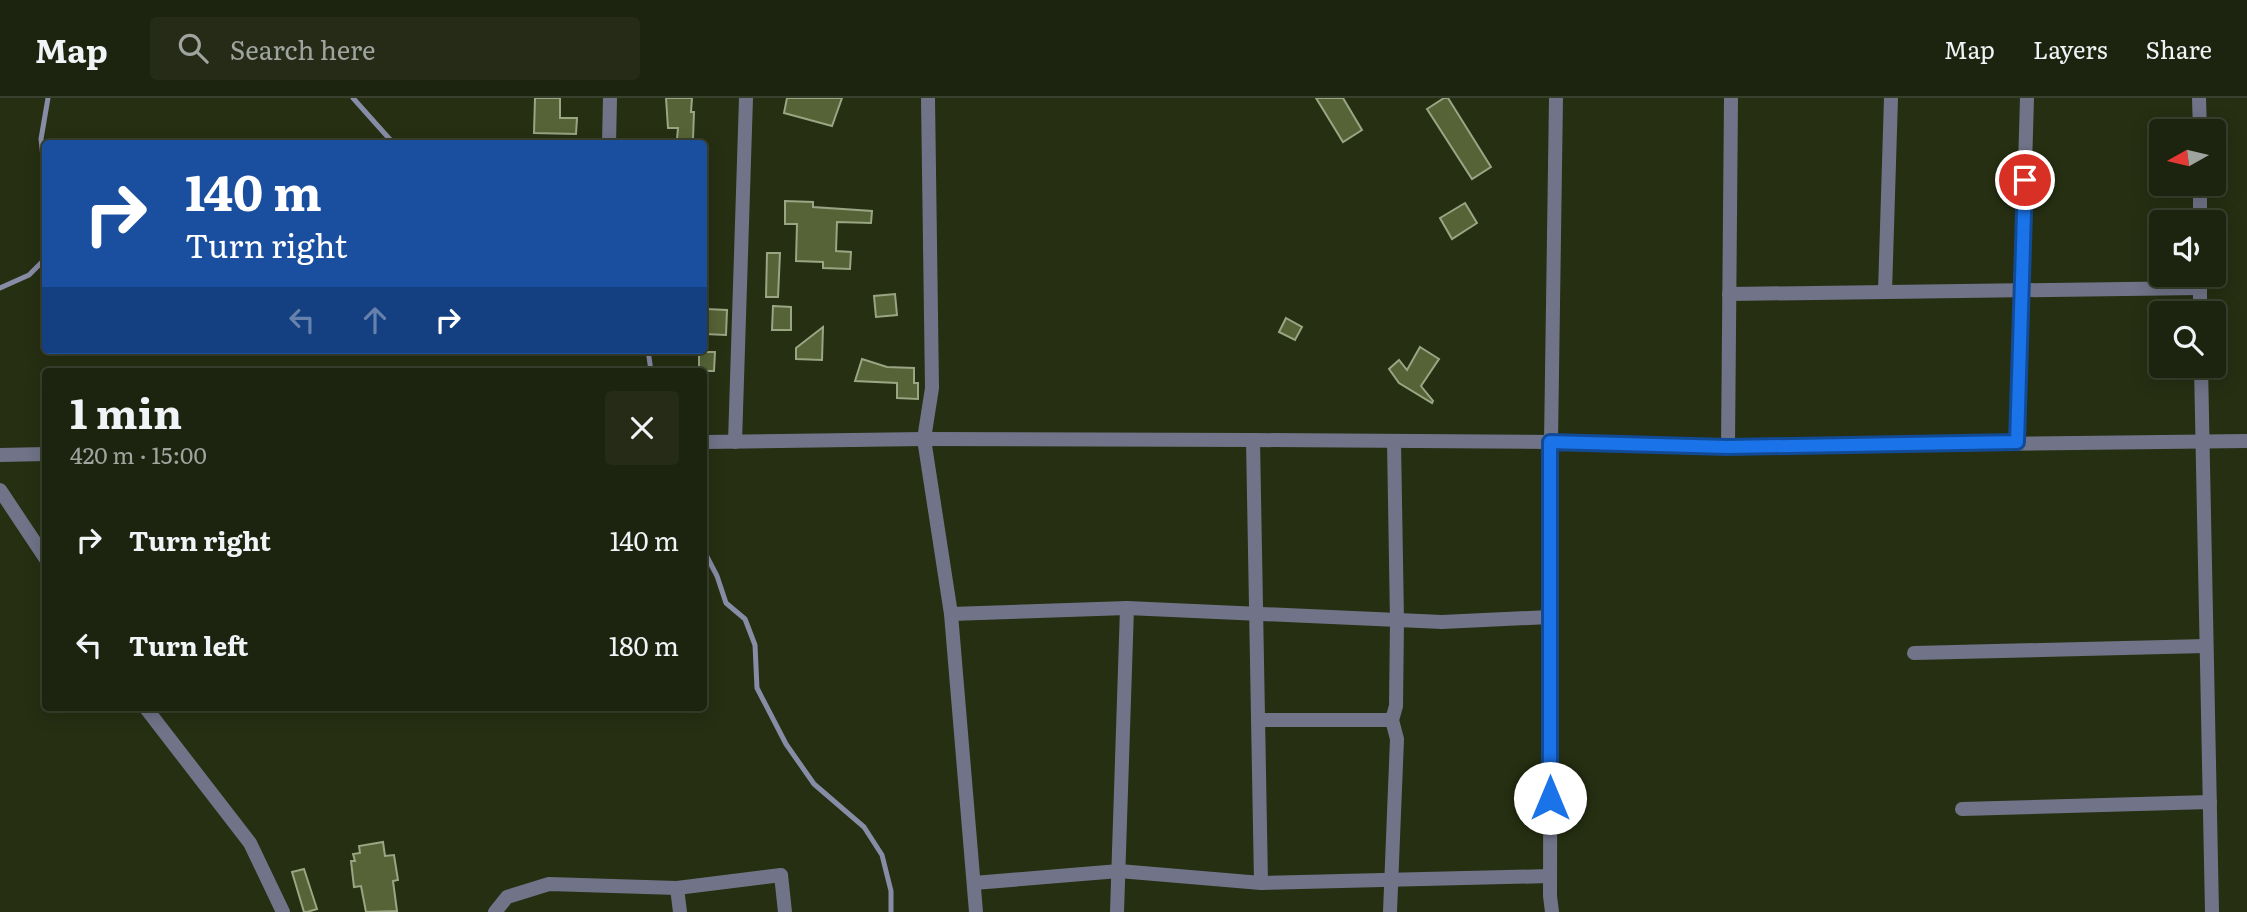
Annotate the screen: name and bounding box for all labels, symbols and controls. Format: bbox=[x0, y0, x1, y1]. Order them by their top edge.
search box bbox=[150, 17, 640, 80]
text: Map bbox=[35, 24, 108, 73]
icon: search bbox=[174, 29, 212, 67]
text: Search here bbox=[230, 29, 376, 68]
text: Map bbox=[1944, 31, 1995, 66]
text: Layers bbox=[2033, 31, 2107, 66]
text: Share bbox=[2145, 31, 2212, 66]
north arrow bbox=[2149, 119, 2226, 196]
map controls bbox=[2149, 119, 2226, 378]
pin bbox=[1995, 150, 2055, 210]
text: 140 m bbox=[185, 153, 322, 226]
icon: arrive bbox=[2006, 161, 2044, 199]
icon: right bbox=[70, 168, 161, 259]
button: sound bbox=[2149, 210, 2226, 287]
text: Turn right bbox=[185, 220, 347, 268]
icon: left bbox=[283, 301, 321, 339]
icon: ahead bbox=[356, 301, 394, 339]
icon: right bbox=[429, 301, 467, 339]
button: search bbox=[2149, 301, 2226, 378]
text: 1 min bbox=[70, 380, 182, 442]
button: close bbox=[605, 391, 679, 465]
text: 420 m · 15:00 bbox=[70, 437, 207, 471]
text: Turn right bbox=[129, 520, 271, 559]
text: 140 m bbox=[610, 520, 679, 559]
icon: right bbox=[70, 521, 108, 559]
text: Turn left bbox=[129, 625, 248, 664]
text: 180 m bbox=[609, 625, 679, 664]
icon: left bbox=[70, 626, 108, 664]
position arrow bbox=[1513, 761, 1587, 835]

